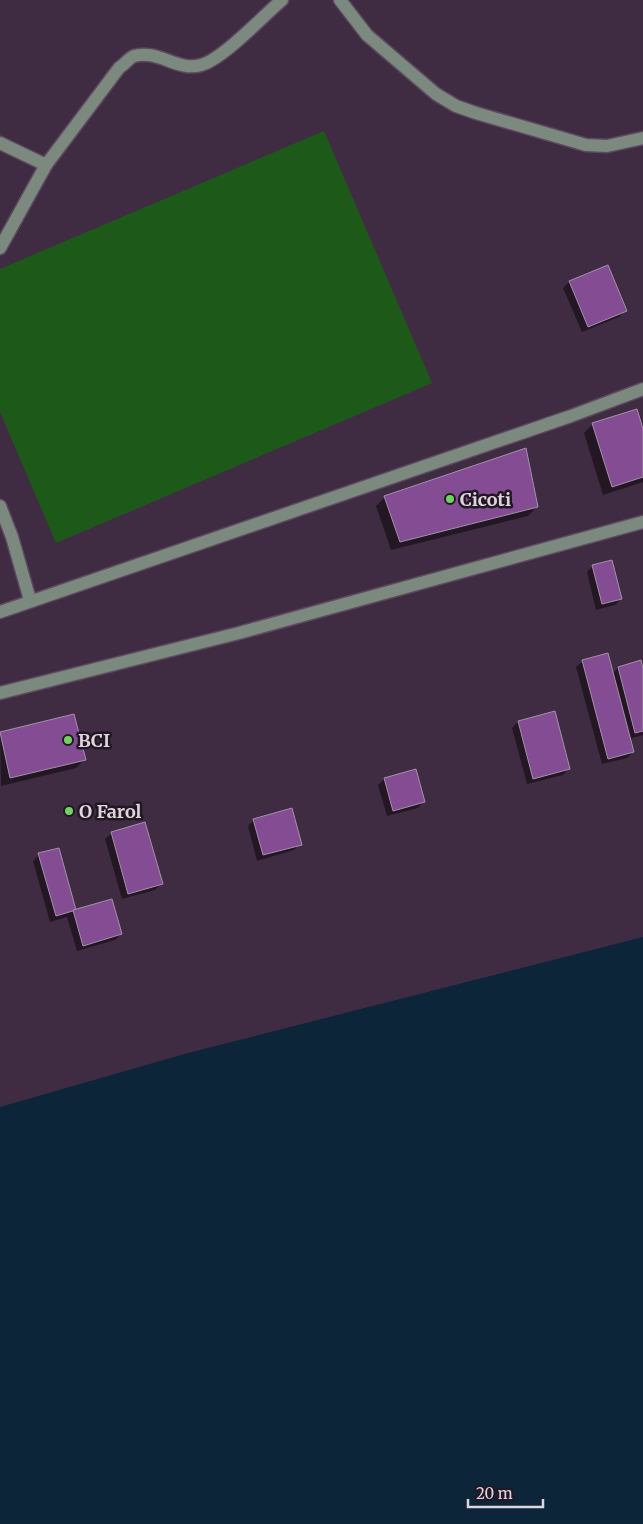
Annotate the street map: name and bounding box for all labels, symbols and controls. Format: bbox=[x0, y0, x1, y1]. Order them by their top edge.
place label: Cicoti bbox=[460, 488, 511, 511]
marker: Cicoti bbox=[444, 493, 456, 505]
place label: BCI bbox=[78, 729, 110, 752]
marker: BCI bbox=[62, 734, 74, 746]
place label: O Farol bbox=[79, 800, 142, 823]
marker: O Farol bbox=[63, 805, 75, 817]
scale bar bbox=[468, 1476, 543, 1508]
text: 20 m bbox=[476, 1484, 513, 1503]

